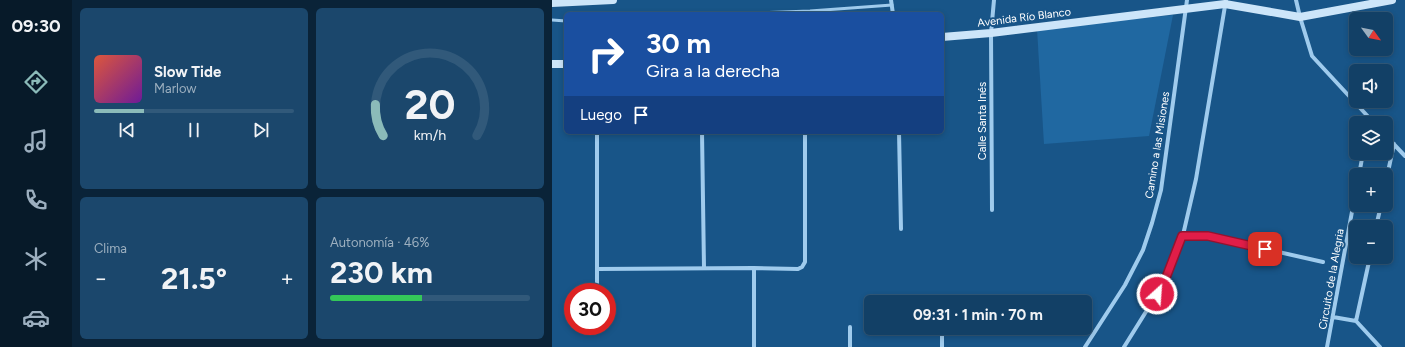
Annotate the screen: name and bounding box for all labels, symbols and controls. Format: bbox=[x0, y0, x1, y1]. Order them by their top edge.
street label: Avenida Río Blanco bbox=[977, 5, 1072, 30]
north arrow bbox=[1349, 12, 1393, 56]
map controls bbox=[1349, 12, 1393, 264]
text: 09:30 bbox=[11, 15, 61, 37]
text: 30 m bbox=[646, 26, 711, 60]
icon: right bbox=[580, 28, 632, 80]
text: Gira a la derecha bbox=[646, 60, 780, 82]
text: Slow Tide bbox=[154, 63, 221, 81]
button: sound bbox=[1349, 64, 1393, 108]
icon: directions bbox=[22, 68, 50, 96]
text: 20 bbox=[404, 79, 456, 129]
text: Marlow bbox=[154, 81, 196, 96]
street label: Calle Santa Inés bbox=[976, 82, 989, 160]
street label: Camino a las Misiones bbox=[1143, 91, 1172, 199]
icon: arrive bbox=[630, 104, 652, 126]
text: Luego bbox=[580, 106, 622, 124]
button: layers bbox=[1349, 116, 1393, 160]
icon: previous bbox=[116, 119, 138, 141]
icon: pause bbox=[183, 119, 205, 141]
icon: next bbox=[250, 119, 272, 141]
text: km/h bbox=[414, 126, 446, 144]
icon: music bbox=[22, 127, 50, 155]
button: + bbox=[1349, 168, 1393, 212]
icon: phone bbox=[22, 186, 50, 214]
button: − bbox=[1349, 220, 1393, 264]
street label: Circuito de la Alegria bbox=[1316, 228, 1347, 331]
pin bbox=[1248, 232, 1282, 266]
text: Autonomía · 46% bbox=[330, 235, 429, 250]
icon: arrive bbox=[1254, 238, 1276, 260]
text: Clima bbox=[94, 241, 127, 256]
icon: climate bbox=[22, 245, 50, 273]
text: 230 km bbox=[330, 254, 433, 291]
text: 21.5° bbox=[161, 260, 227, 297]
text: − bbox=[94, 265, 108, 292]
text: + bbox=[280, 265, 294, 292]
position arrow bbox=[1136, 273, 1178, 315]
speed limit sign: 30 bbox=[564, 283, 616, 335]
icon: car bbox=[22, 304, 50, 332]
text: 09:31 · 1 min · 70 m bbox=[913, 306, 1043, 324]

